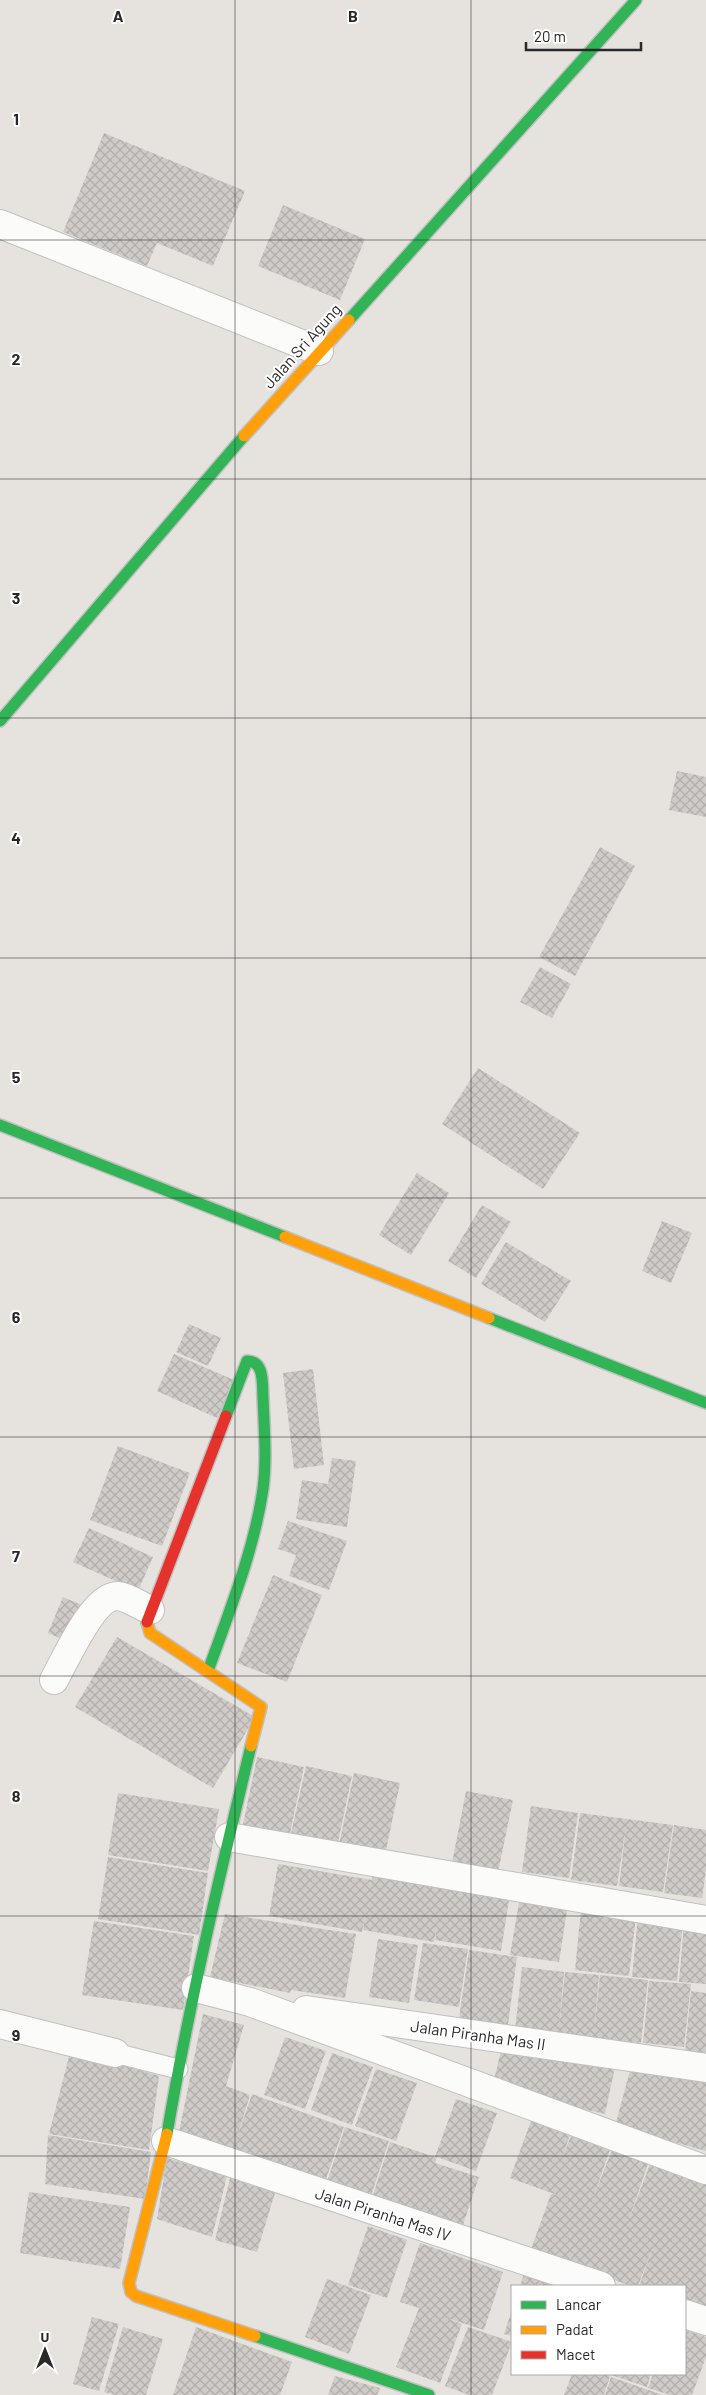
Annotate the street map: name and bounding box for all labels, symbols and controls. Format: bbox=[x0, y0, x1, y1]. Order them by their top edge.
text: A bbox=[113, 6, 124, 25]
text: B bbox=[348, 6, 358, 25]
scale bar bbox=[526, 20, 641, 52]
text: 20 m bbox=[534, 27, 566, 45]
text: 1 bbox=[13, 109, 19, 128]
street label: Jalan Sri Agung bbox=[259, 299, 345, 392]
text: 2 bbox=[12, 349, 21, 368]
text: 3 bbox=[12, 588, 20, 607]
text: 4 bbox=[11, 828, 21, 847]
text: 5 bbox=[12, 1067, 21, 1086]
text: 6 bbox=[12, 1307, 21, 1326]
text: 7 bbox=[12, 1546, 20, 1565]
text: 8 bbox=[12, 1786, 21, 1805]
street label: Jalan Piranha Mas II bbox=[409, 2016, 547, 2053]
text: 9 bbox=[12, 2025, 20, 2044]
street label: Jalan Piranha Mas IV bbox=[313, 2183, 453, 2244]
legend bbox=[511, 2285, 686, 2375]
text: Lancar bbox=[556, 2295, 602, 2313]
text: Padat bbox=[556, 2320, 594, 2338]
north arrow bbox=[20, 2325, 70, 2375]
text: U bbox=[41, 2328, 50, 2345]
text: Macet bbox=[556, 2345, 596, 2363]

